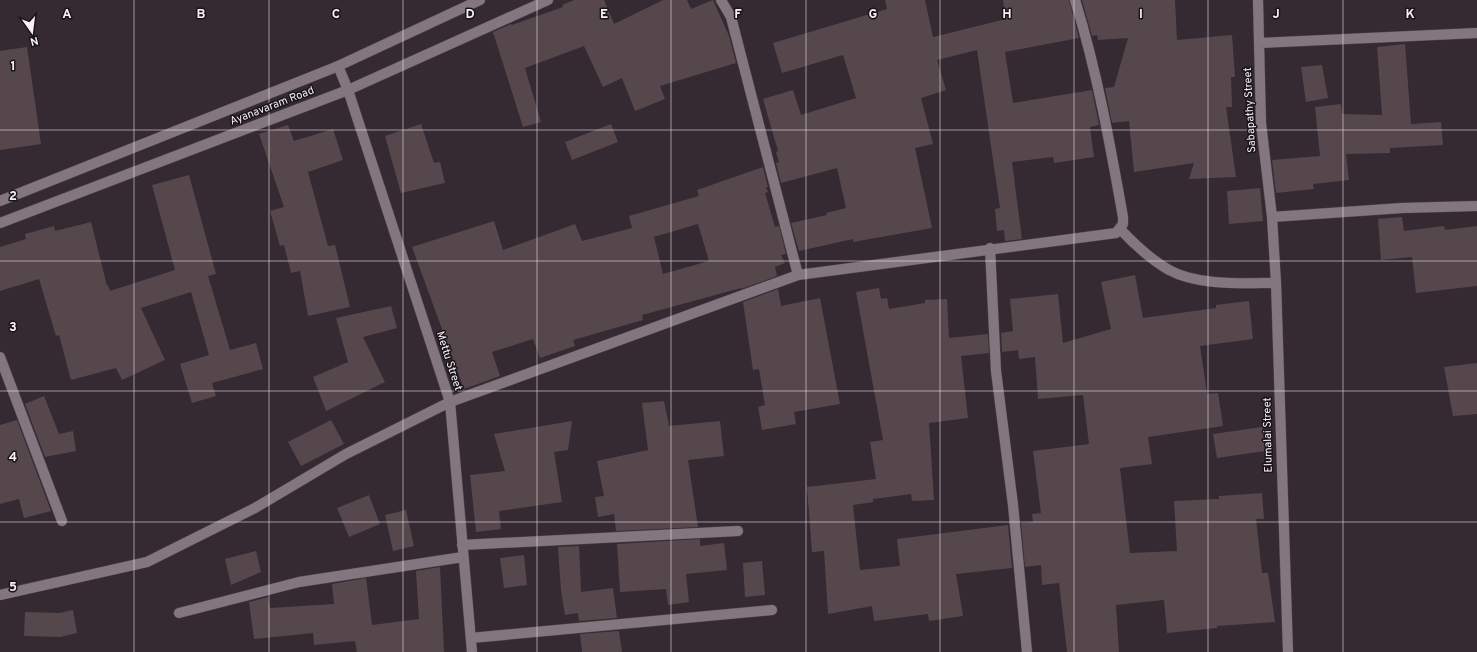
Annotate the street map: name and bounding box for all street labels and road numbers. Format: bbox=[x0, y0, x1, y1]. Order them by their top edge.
street label: Sabapathy Street bbox=[1241, 67, 1259, 153]
street label: Ayanavaram Road bbox=[228, 83, 316, 129]
street label: Mettu Street bbox=[433, 330, 465, 392]
street label: Elumalai Street bbox=[1260, 397, 1276, 473]

